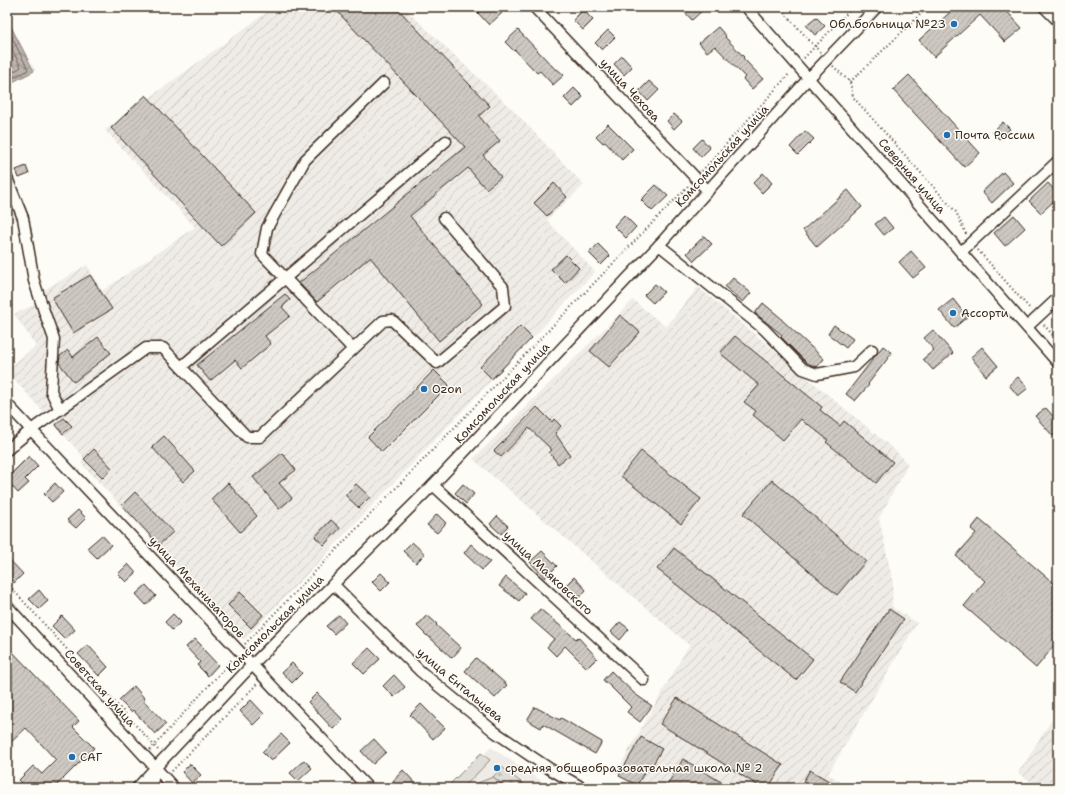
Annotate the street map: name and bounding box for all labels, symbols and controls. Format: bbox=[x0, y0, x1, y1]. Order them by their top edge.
place label: Обл.больница №23 bbox=[829, 16, 946, 32]
marker: Обл.больница №23 bbox=[949, 19, 959, 29]
street label: улица Чехова bbox=[596, 55, 664, 126]
street label: Комсомольская улица bbox=[672, 101, 773, 211]
place label: Почта России bbox=[955, 127, 1035, 143]
marker: Почта России bbox=[942, 130, 952, 140]
street label: Северная улица bbox=[875, 135, 950, 218]
place label: Ассорти bbox=[961, 305, 1009, 321]
marker: Ассорти bbox=[948, 308, 958, 318]
street label: Комсомольская улица bbox=[451, 339, 553, 447]
place label: Ozon bbox=[432, 381, 462, 397]
marker: Ozon bbox=[419, 384, 429, 394]
street label: улица Маяковского bbox=[500, 527, 596, 619]
street label: улица Механизаторов bbox=[146, 533, 248, 641]
street label: Комсомольская улица bbox=[223, 571, 328, 676]
street label: улица Ентальцева bbox=[413, 644, 507, 726]
street label: Советская улица bbox=[61, 646, 140, 731]
place label: САГ bbox=[80, 749, 103, 765]
marker: САГ bbox=[67, 752, 77, 762]
place label: средняя общеобразовательная школа № 2 bbox=[505, 760, 763, 776]
marker: средняя общеобразовательная школа № 2 bbox=[492, 763, 502, 773]

